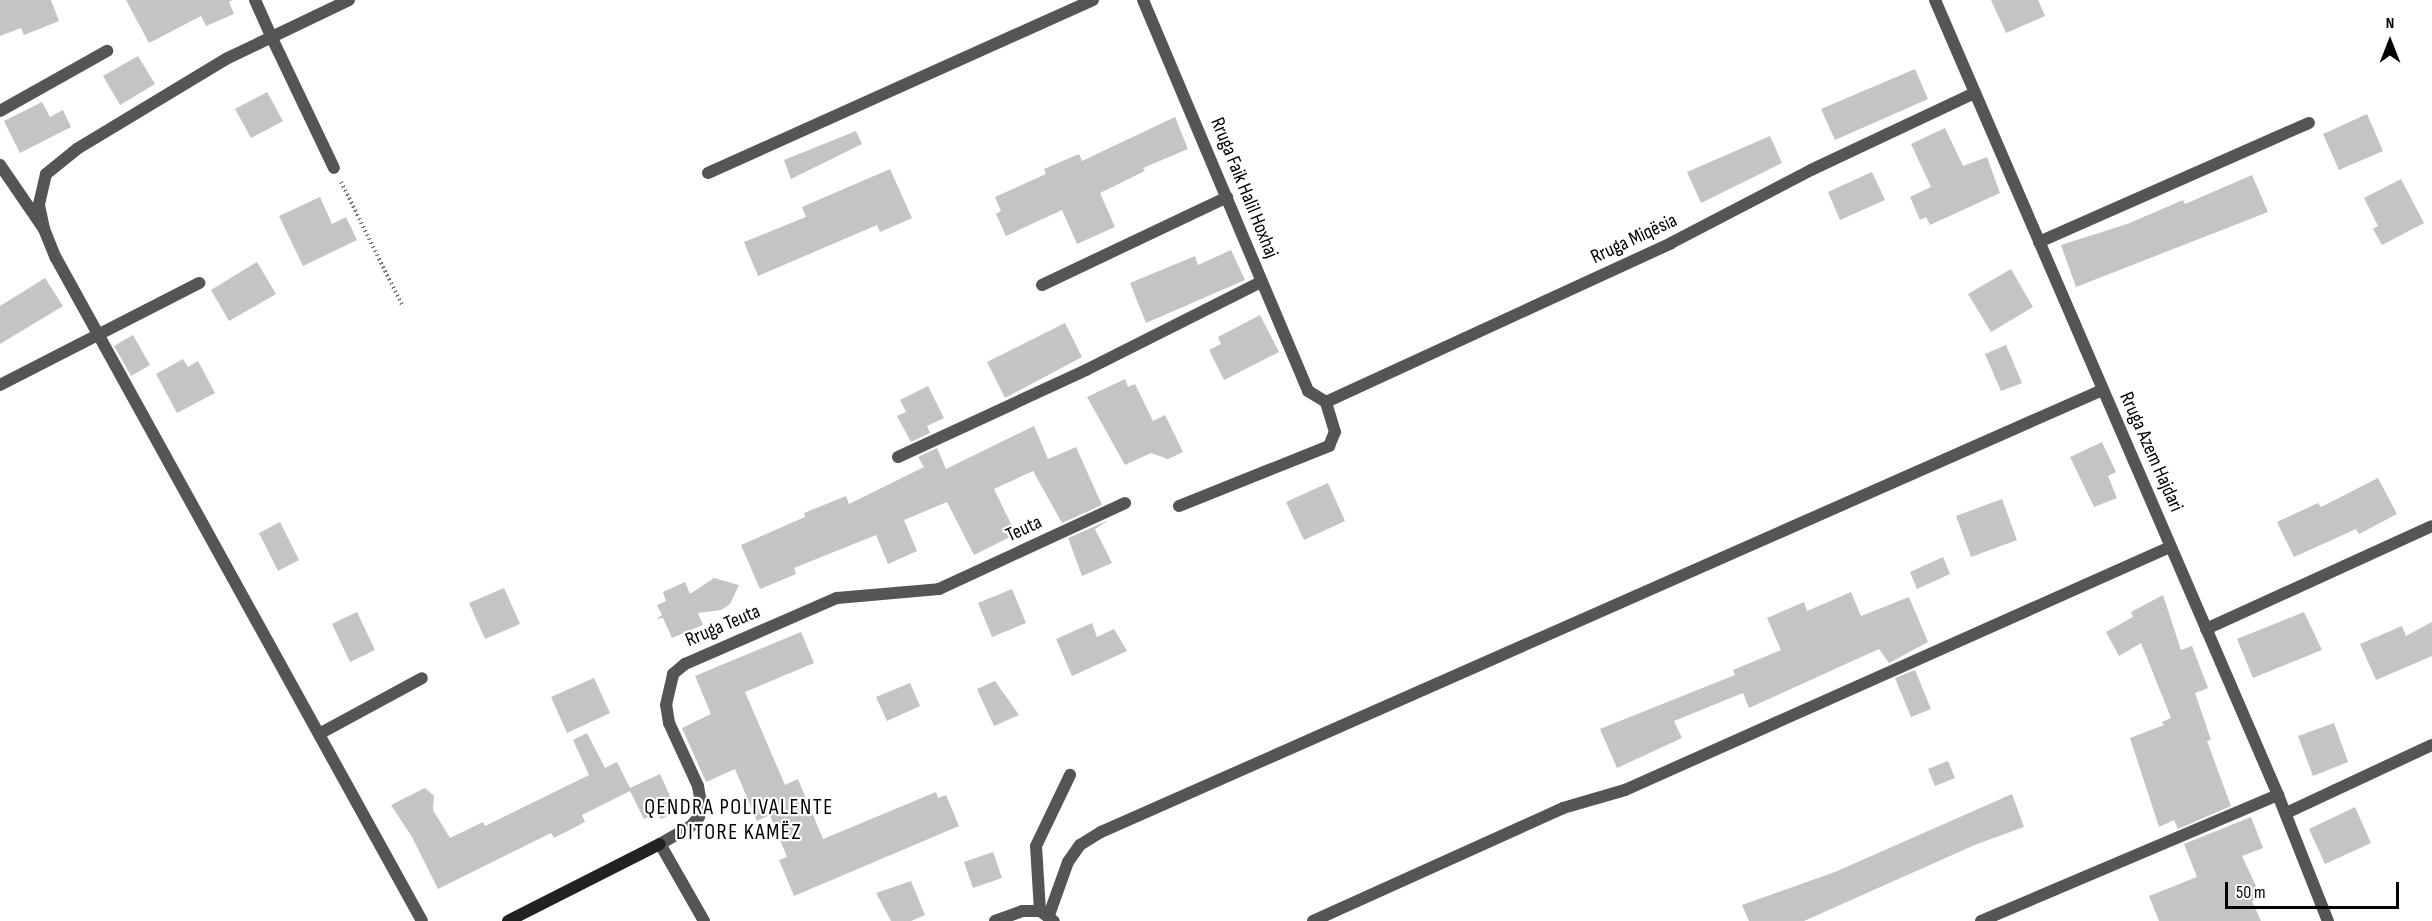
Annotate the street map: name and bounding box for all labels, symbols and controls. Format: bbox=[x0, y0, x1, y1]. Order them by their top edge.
north arrow bbox=[2360, 12, 2420, 72]
text: N bbox=[2386, 14, 2394, 33]
street label: Rruga Faik Halil Hoxhaj bbox=[1205, 114, 1283, 262]
street label: Rruga Miqësia bbox=[1587, 209, 1681, 269]
street label: Rruga Azem Hajdari bbox=[2114, 388, 2188, 516]
street label: Teuta bbox=[1002, 510, 1046, 548]
street label: Rruga Teuta bbox=[682, 600, 764, 652]
district label: QENDRA POLIVALENTE DITORE KAMËZ bbox=[644, 794, 834, 846]
scale bar bbox=[2228, 870, 2402, 908]
text: 50 m bbox=[2236, 882, 2266, 903]

